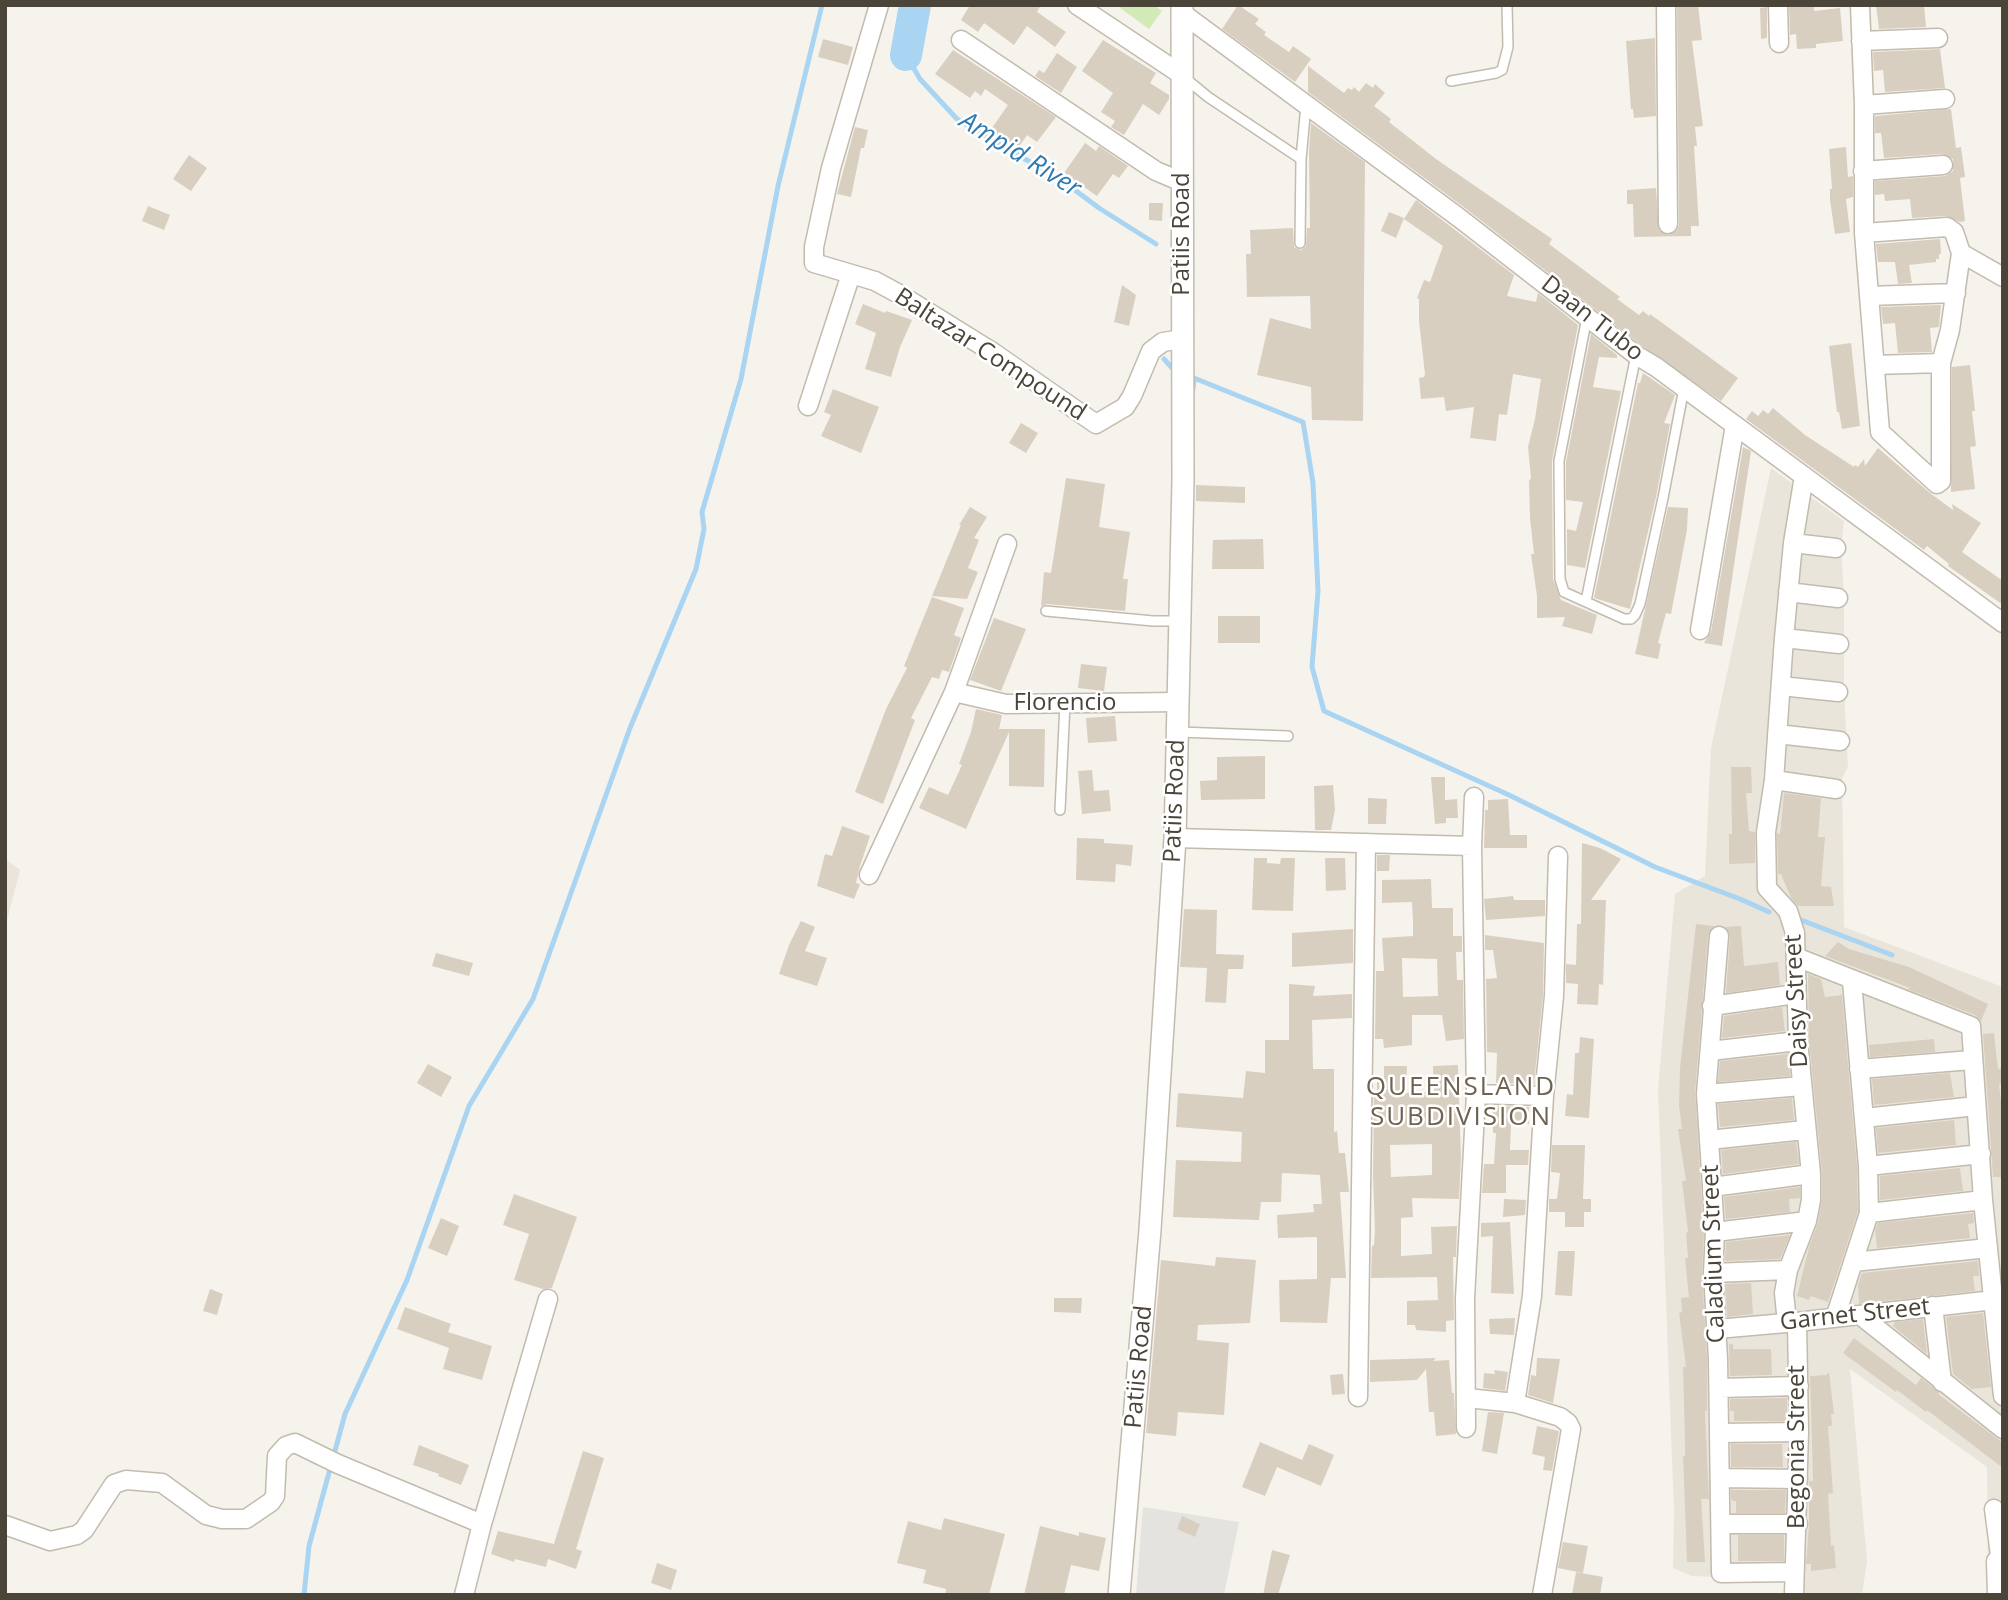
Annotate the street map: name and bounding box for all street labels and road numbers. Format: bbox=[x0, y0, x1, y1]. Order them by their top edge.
street label: Patiis Road bbox=[1168, 172, 1196, 296]
street label: Daan Tubo bbox=[1535, 270, 1649, 368]
street label: Baltazar Compound bbox=[889, 282, 1091, 428]
street label: Florencio bbox=[1014, 689, 1116, 717]
street label: Patiis Road bbox=[1158, 739, 1192, 863]
street label: Daisy Street bbox=[1779, 934, 1815, 1068]
street label: Caladium Street bbox=[1696, 1164, 1732, 1344]
street label: Garnet Street bbox=[1779, 1293, 1931, 1337]
street label: Patiis Road bbox=[1119, 1304, 1159, 1430]
street label: Begonia Street bbox=[1783, 1365, 1811, 1529]

